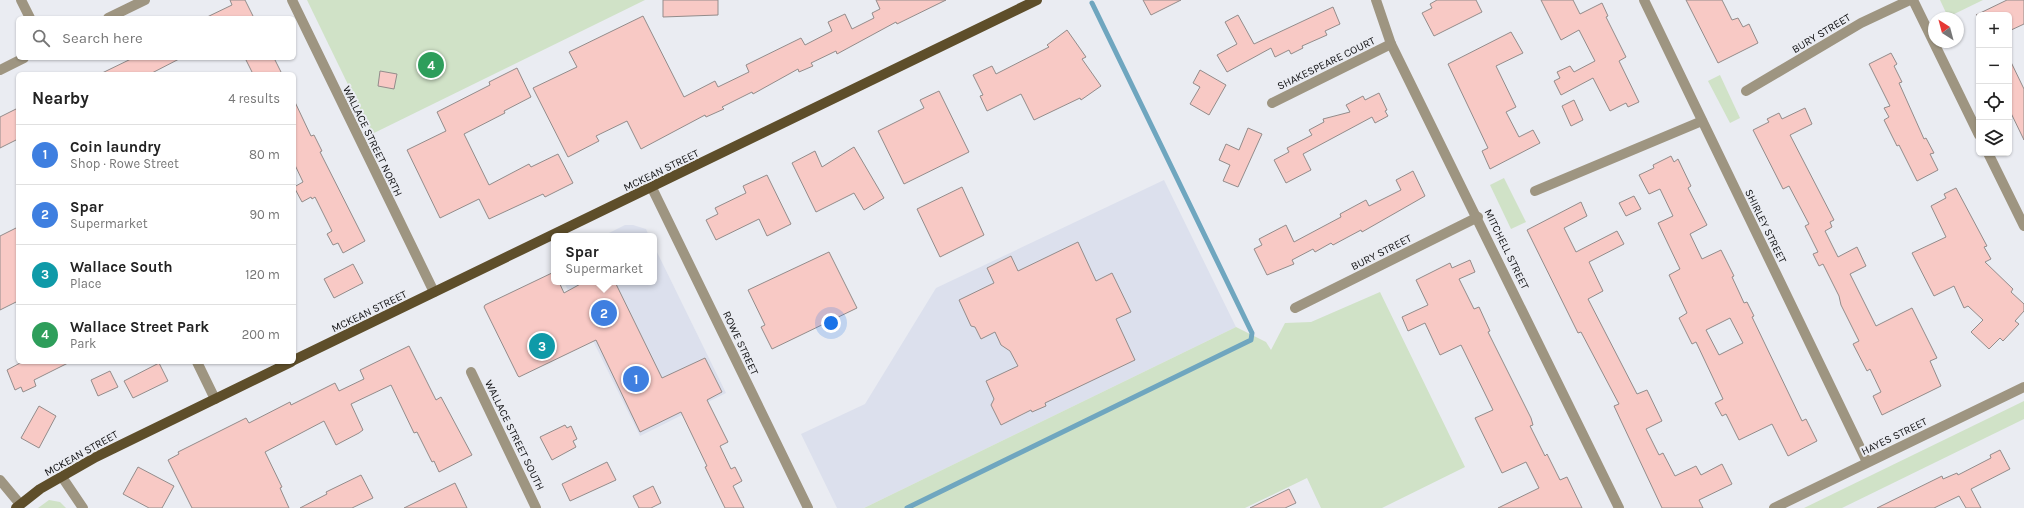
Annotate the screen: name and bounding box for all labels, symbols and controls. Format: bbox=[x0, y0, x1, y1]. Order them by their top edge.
street label: BURY STREET bbox=[1790, 11, 1853, 56]
north arrow bbox=[1928, 12, 1964, 48]
map controls bbox=[1976, 12, 2012, 156]
button: + bbox=[1976, 12, 2012, 48]
search box bbox=[16, 16, 296, 60]
icon: search bbox=[30, 27, 52, 49]
text: Search here bbox=[62, 29, 143, 47]
street label: SHAKESPEARE COURT bbox=[1275, 34, 1378, 93]
button: − bbox=[1976, 48, 2012, 84]
pin: 4 bbox=[418, 50, 444, 80]
street label: WALLACE STREET NORTH bbox=[340, 84, 405, 199]
button: locate bbox=[1976, 84, 2012, 120]
text: Nearby bbox=[32, 88, 89, 108]
text: 4 results bbox=[228, 91, 280, 106]
button: layers bbox=[1976, 120, 2012, 156]
text: Coin laundry bbox=[70, 138, 161, 156]
street label: MCKEAN STREET bbox=[621, 146, 701, 194]
text: 1 bbox=[43, 147, 47, 162]
text: 80 m bbox=[249, 147, 280, 162]
text: Shop · Rowe Street bbox=[70, 156, 179, 171]
street label: SHIRLEY STREET bbox=[1742, 187, 1789, 266]
text: Spar bbox=[70, 198, 103, 216]
text: 2 bbox=[41, 207, 49, 222]
text: 90 m bbox=[249, 207, 280, 222]
street label: MITCHELL STREET bbox=[1481, 207, 1532, 292]
text: Supermarket bbox=[70, 216, 148, 231]
street label: BURY STREET bbox=[1349, 231, 1414, 273]
popup bbox=[551, 233, 657, 285]
text: Spar bbox=[565, 243, 599, 261]
text: Wallace South bbox=[70, 258, 173, 276]
text: Supermarket bbox=[565, 261, 643, 276]
text: 3 bbox=[41, 267, 49, 282]
text: 120 m bbox=[245, 267, 280, 282]
text: Place bbox=[70, 276, 101, 291]
street label: MCKEAN STREET bbox=[329, 287, 409, 335]
pin: 2 bbox=[591, 298, 617, 328]
street label: ROWE STREET bbox=[720, 309, 761, 378]
your location bbox=[821, 313, 841, 333]
text: Wallace Street Park bbox=[70, 318, 209, 336]
text: 4 bbox=[41, 327, 49, 342]
text: 200 m bbox=[242, 327, 280, 342]
pin: 3 bbox=[529, 331, 555, 361]
text: Park bbox=[70, 336, 96, 351]
pin: 1 bbox=[623, 364, 649, 394]
street label: WALLACE STREET SOUTH bbox=[482, 378, 547, 493]
street label: HAYES STREET bbox=[1859, 415, 1930, 458]
street label: MCKEAN STREET bbox=[42, 428, 121, 479]

